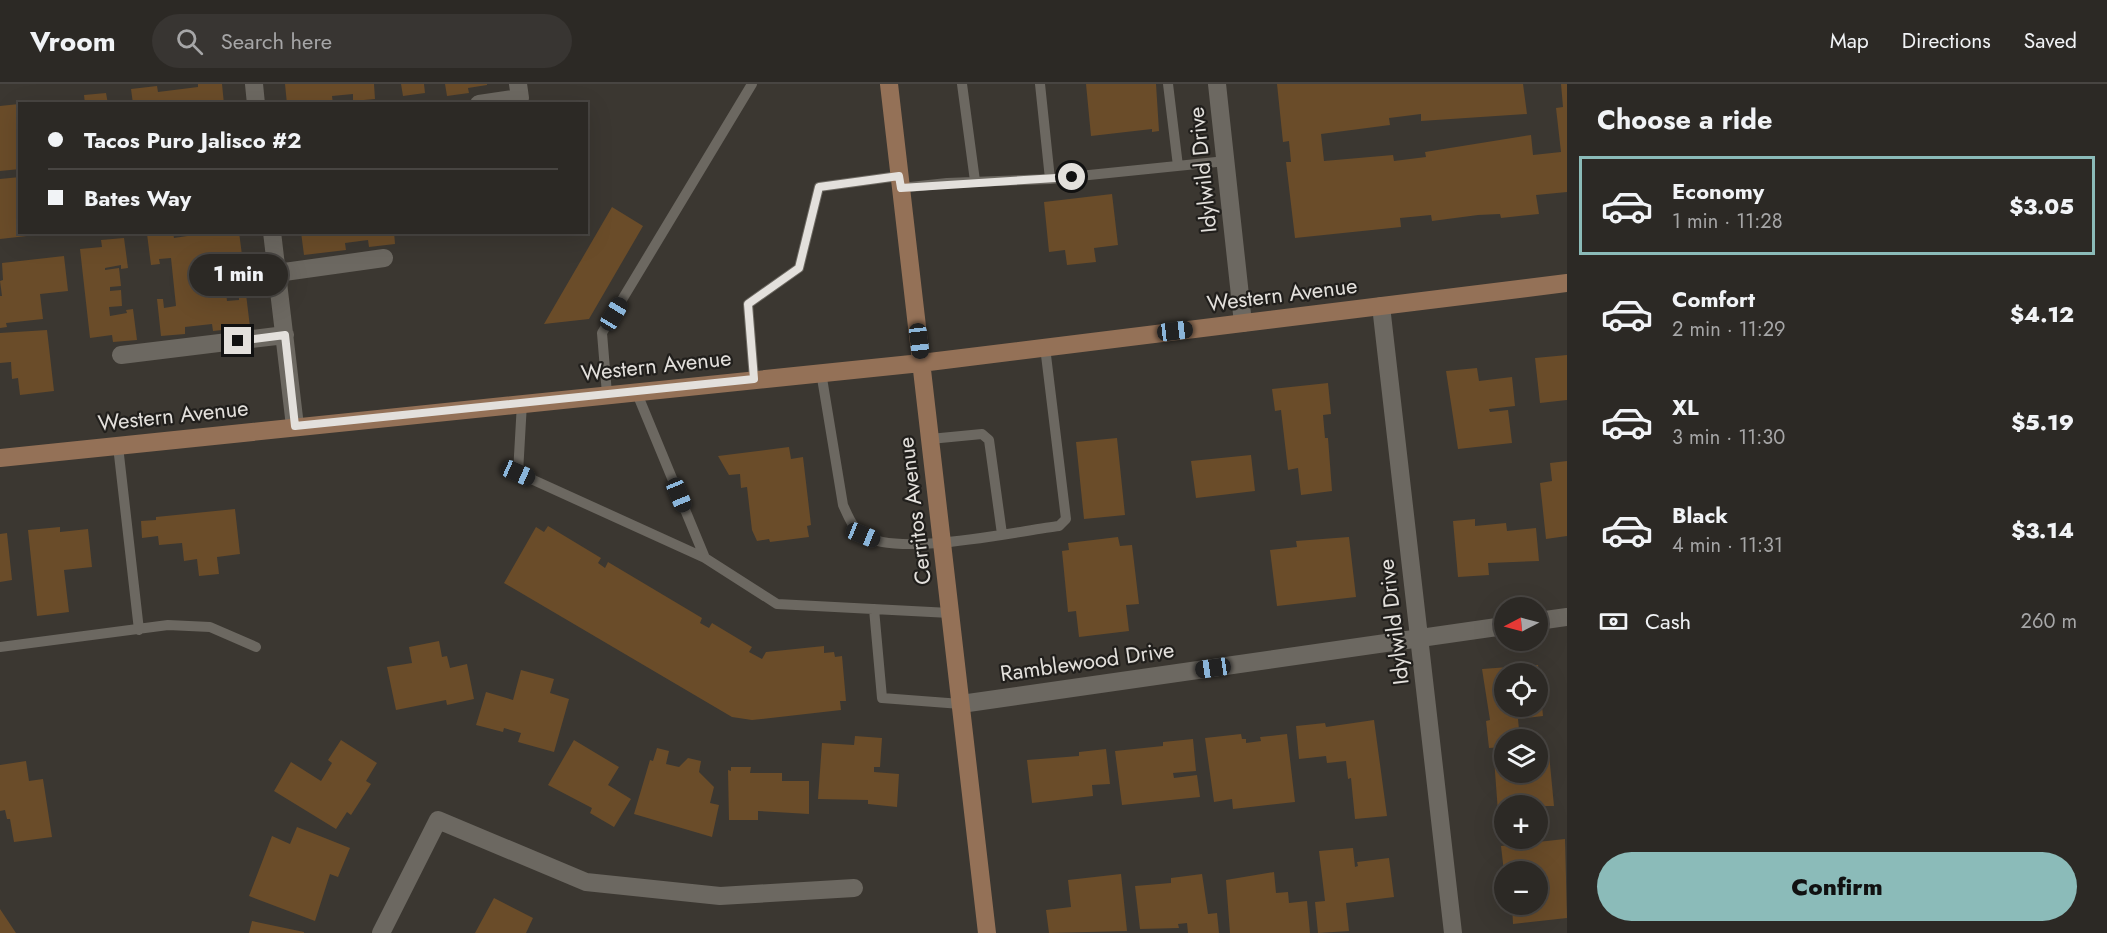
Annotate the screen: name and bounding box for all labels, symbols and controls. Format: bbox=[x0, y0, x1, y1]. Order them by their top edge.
search box bbox=[152, 14, 572, 68]
text: Vroom bbox=[30, 21, 116, 62]
icon: search bbox=[173, 25, 206, 58]
text: Search here bbox=[221, 25, 332, 57]
text: Map bbox=[1830, 26, 1869, 56]
text: Directions bbox=[1902, 26, 1991, 56]
text: Saved bbox=[2024, 26, 2077, 56]
text: Choose a ride bbox=[1597, 100, 1772, 139]
street label: Idylwild Drive bbox=[1179, 105, 1225, 235]
text: Tacos Puro Jalisco #2 bbox=[84, 124, 301, 156]
route start bbox=[1058, 163, 1085, 190]
text: Economy bbox=[1672, 175, 1764, 207]
icon: car bbox=[1600, 179, 1654, 233]
text: Bates Way bbox=[84, 182, 191, 214]
text: $3.05 bbox=[2009, 190, 2074, 222]
text: 1 min · 11:28 bbox=[1672, 207, 1783, 236]
callout: 1 min bbox=[188, 254, 288, 296]
text: 1 min bbox=[213, 260, 264, 289]
street label: Western Avenue bbox=[1205, 269, 1359, 319]
text: Comfort bbox=[1672, 283, 1755, 315]
icon: car bbox=[1600, 287, 1654, 341]
car bbox=[597, 294, 631, 334]
text: $4.12 bbox=[2010, 298, 2074, 330]
text: 2 min · 11:29 bbox=[1672, 315, 1786, 344]
car bbox=[1156, 320, 1194, 342]
car bbox=[908, 322, 930, 360]
route end bbox=[224, 327, 251, 354]
street label: Western Avenue bbox=[579, 341, 733, 389]
street label: Western Avenue bbox=[96, 391, 250, 439]
text: XL bbox=[1672, 391, 1699, 423]
icon: car bbox=[1600, 395, 1654, 449]
text: $5.19 bbox=[2011, 406, 2074, 438]
text: 3 min · 11:30 bbox=[1672, 423, 1785, 452]
street label: Cerritos Avenue bbox=[889, 435, 939, 587]
car bbox=[498, 457, 538, 489]
car bbox=[664, 475, 694, 515]
text: Black bbox=[1672, 499, 1728, 531]
icon: car bbox=[1600, 503, 1654, 557]
text: $3.14 bbox=[2011, 514, 2074, 546]
car bbox=[843, 520, 883, 550]
text: 4 min · 11:31 bbox=[1672, 531, 1783, 560]
street label: Idylwild Drive bbox=[1369, 557, 1417, 687]
north arrow bbox=[1494, 597, 1548, 651]
map controls bbox=[1494, 597, 1548, 915]
icon: cash bbox=[1597, 605, 1630, 638]
text: Cash bbox=[1645, 605, 1691, 637]
text: 260 m bbox=[2021, 607, 2077, 636]
street label: Ramblewood Drive bbox=[998, 633, 1176, 689]
car bbox=[1194, 657, 1232, 679]
button: locate bbox=[1494, 663, 1548, 717]
button: layers bbox=[1494, 729, 1548, 783]
button: + bbox=[1494, 795, 1548, 849]
button: Confirm bbox=[1597, 852, 2077, 921]
button: − bbox=[1494, 861, 1548, 915]

